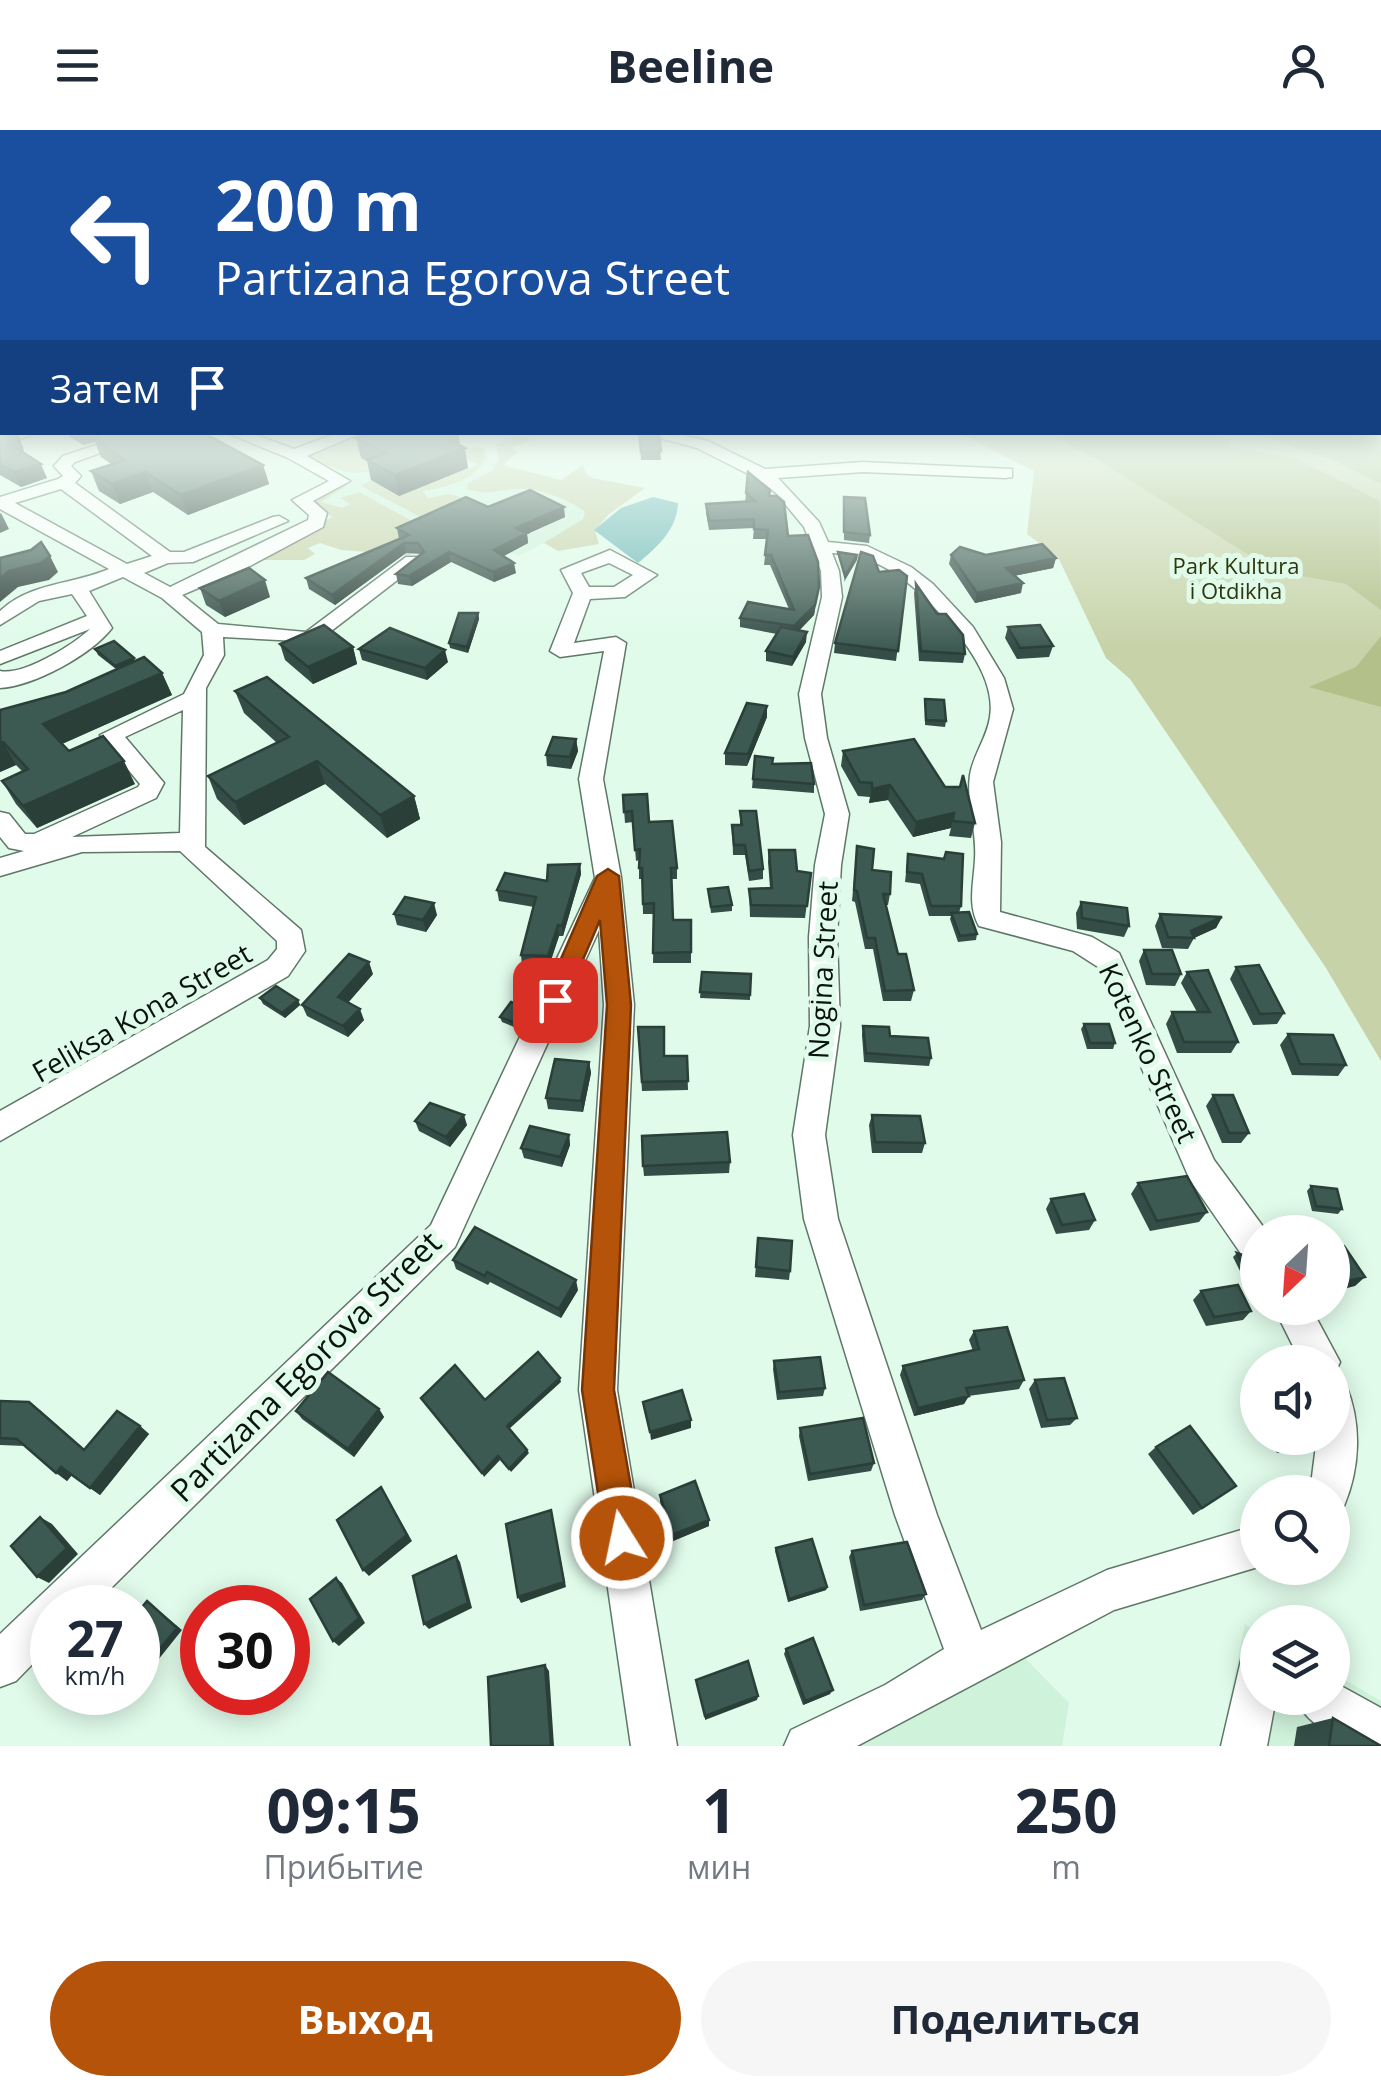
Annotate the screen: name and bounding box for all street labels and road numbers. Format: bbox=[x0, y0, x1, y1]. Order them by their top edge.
street label: Nogina Street bbox=[798, 880, 846, 1060]
street label: Feliksa Kona Street bbox=[25, 934, 258, 1090]
street label: Kotenko Street bbox=[1091, 957, 1207, 1148]
street label: Partizana Egorova Street bbox=[160, 1221, 450, 1511]

